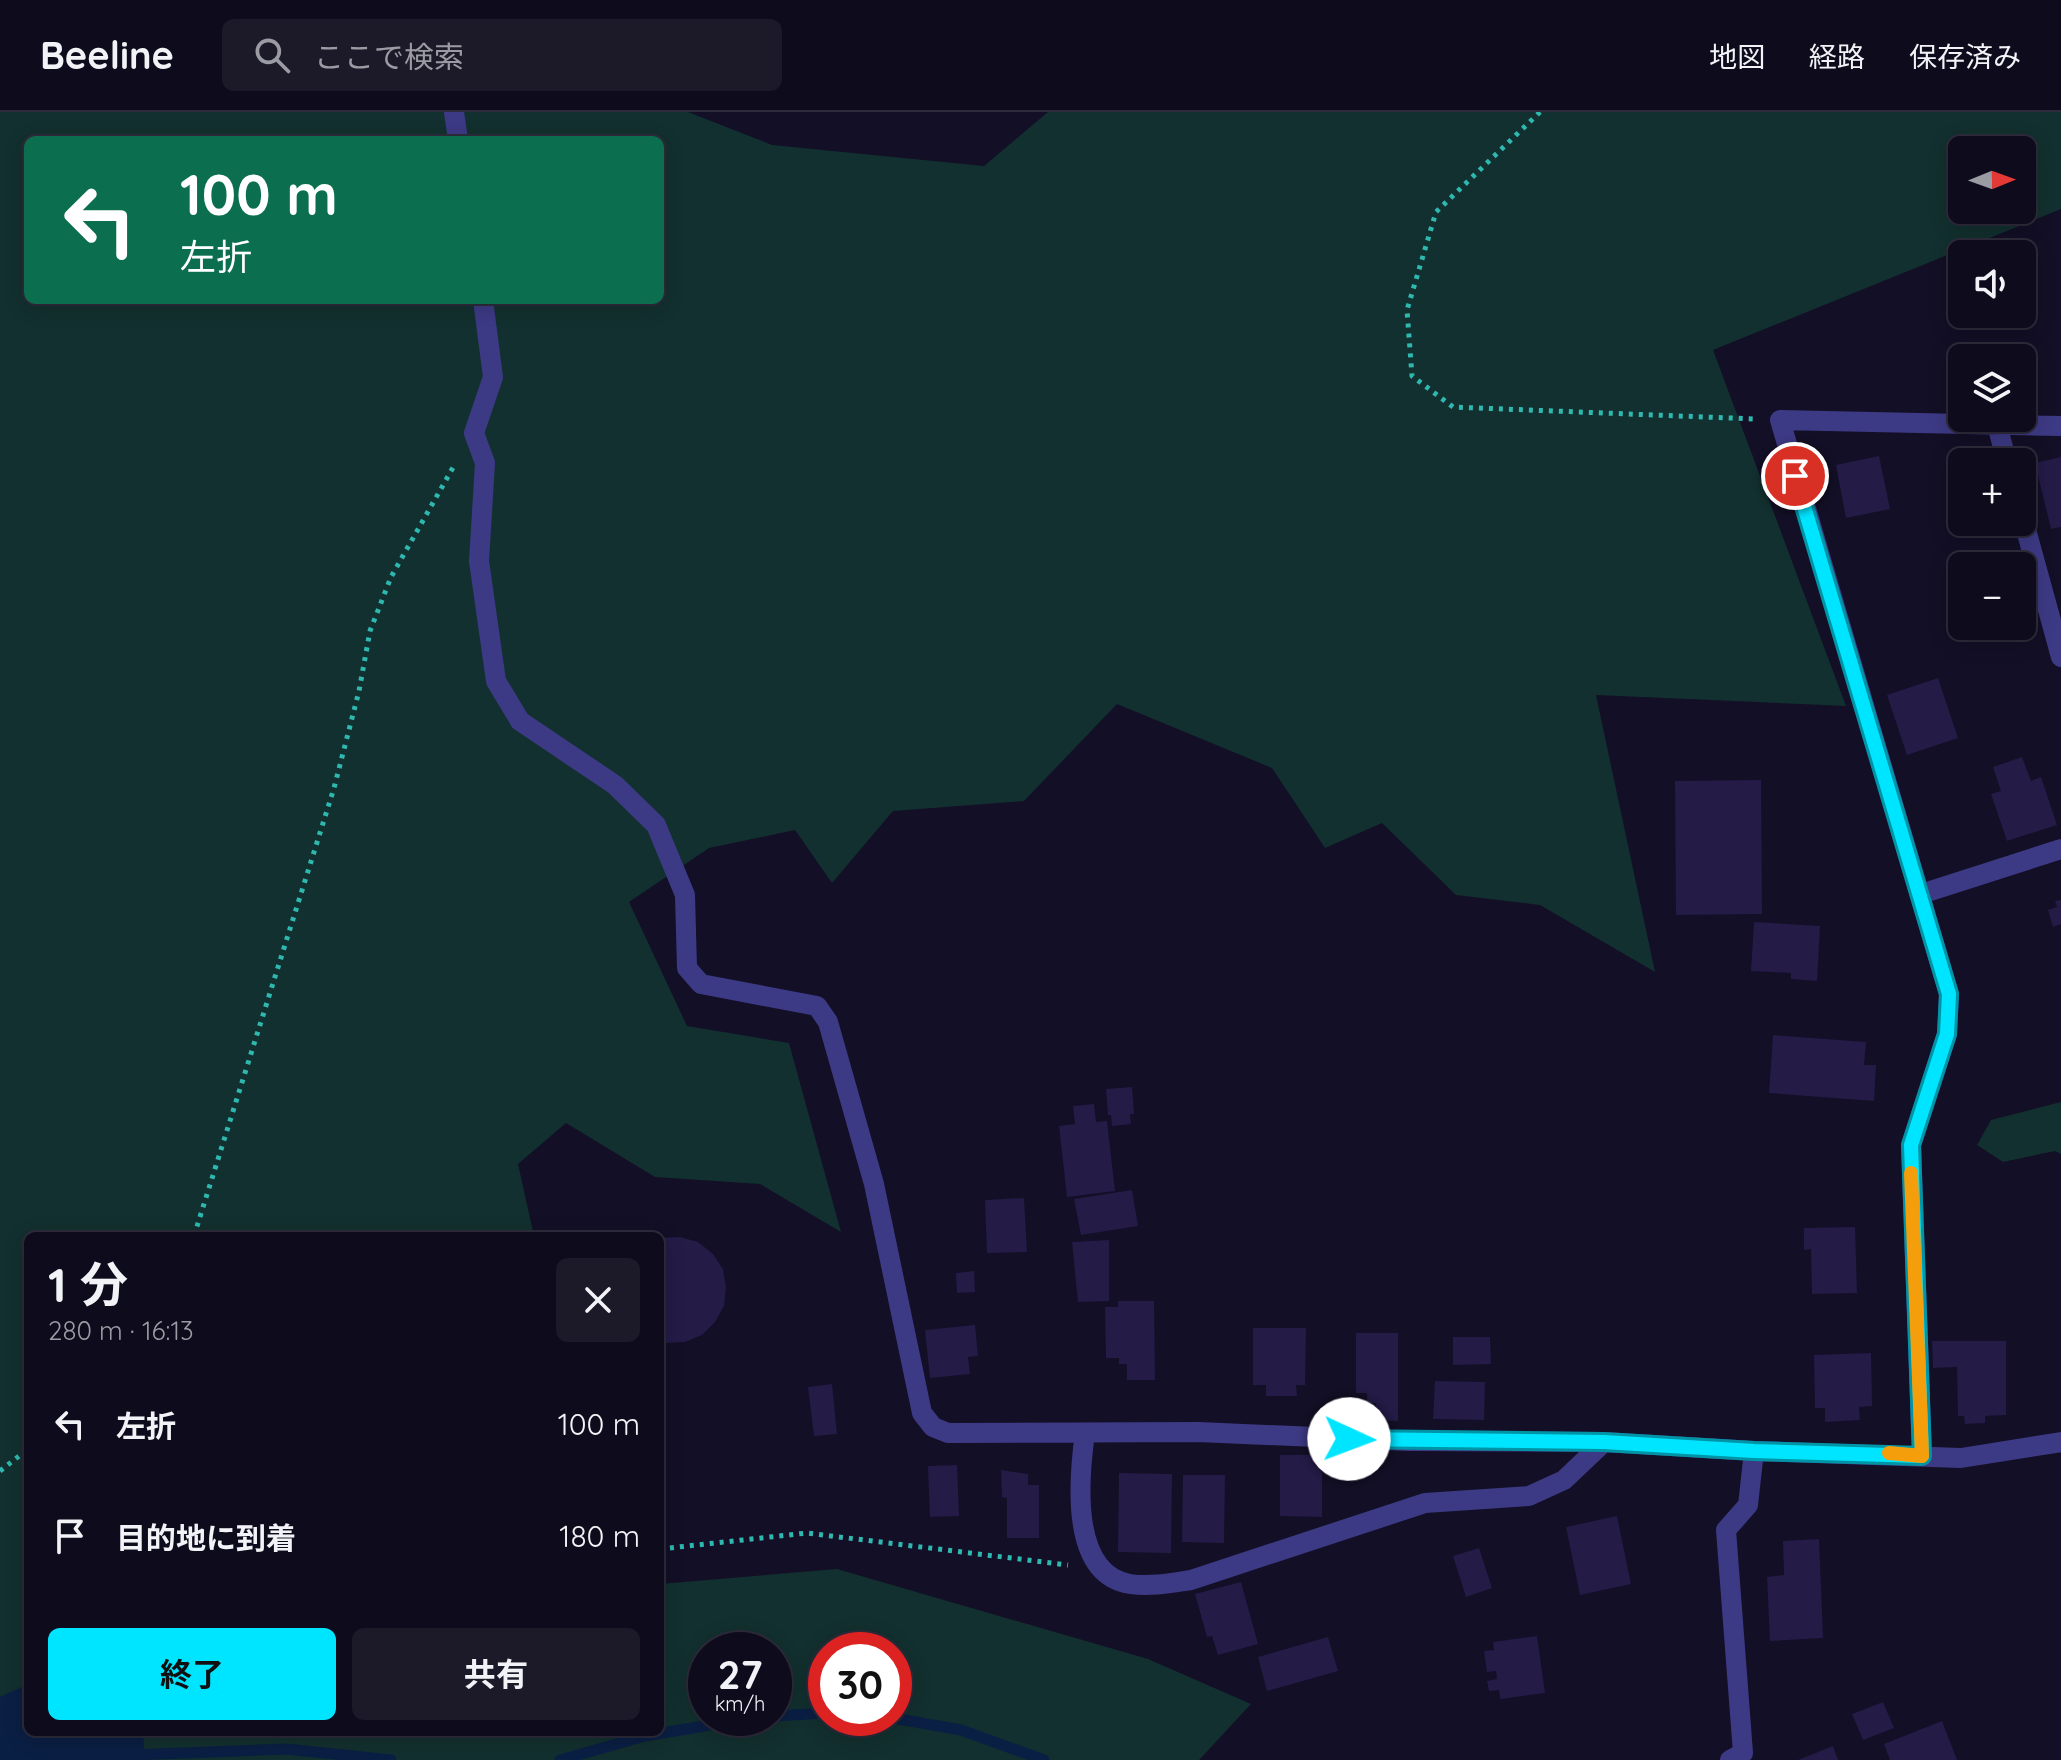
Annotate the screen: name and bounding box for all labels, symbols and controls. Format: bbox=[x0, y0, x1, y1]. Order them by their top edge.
search box bbox=[222, 19, 782, 91]
text: Beeline bbox=[40, 31, 174, 79]
icon: search bbox=[250, 33, 294, 77]
text: ここで検索 bbox=[314, 38, 464, 76]
text: 地図 bbox=[1709, 39, 1765, 74]
text: 経路 bbox=[1809, 39, 1865, 74]
text: 保存済み bbox=[1909, 39, 2021, 74]
north arrow bbox=[1948, 136, 2036, 224]
map controls bbox=[1948, 136, 2036, 640]
text: 100 m bbox=[180, 159, 338, 229]
icon: left bbox=[48, 168, 152, 272]
text: 左折 bbox=[180, 234, 252, 279]
button: sound bbox=[1948, 240, 2036, 328]
button: layers bbox=[1948, 344, 2036, 432]
pin bbox=[1761, 442, 1829, 510]
button: + bbox=[1948, 448, 2036, 536]
icon: arrive bbox=[1773, 454, 1817, 498]
button: − bbox=[1948, 552, 2036, 640]
text: 1 分 bbox=[48, 1254, 128, 1314]
button: close bbox=[556, 1258, 640, 1342]
text: 280 m · 16:13 bbox=[48, 1314, 194, 1347]
position arrow bbox=[1307, 1397, 1391, 1481]
icon: left bbox=[48, 1402, 92, 1446]
text: 100 m bbox=[558, 1405, 640, 1443]
text: 左折 bbox=[116, 1407, 176, 1445]
icon: arrive bbox=[48, 1514, 92, 1558]
text: 180 m bbox=[559, 1517, 640, 1555]
text: 目的地に到着 bbox=[116, 1519, 296, 1557]
button: 終了 bbox=[48, 1628, 336, 1720]
button: 共有 bbox=[352, 1628, 640, 1720]
speed limit sign: 30 bbox=[808, 1632, 912, 1736]
text: 27 bbox=[718, 1649, 762, 1699]
text: km/h bbox=[715, 1691, 765, 1716]

